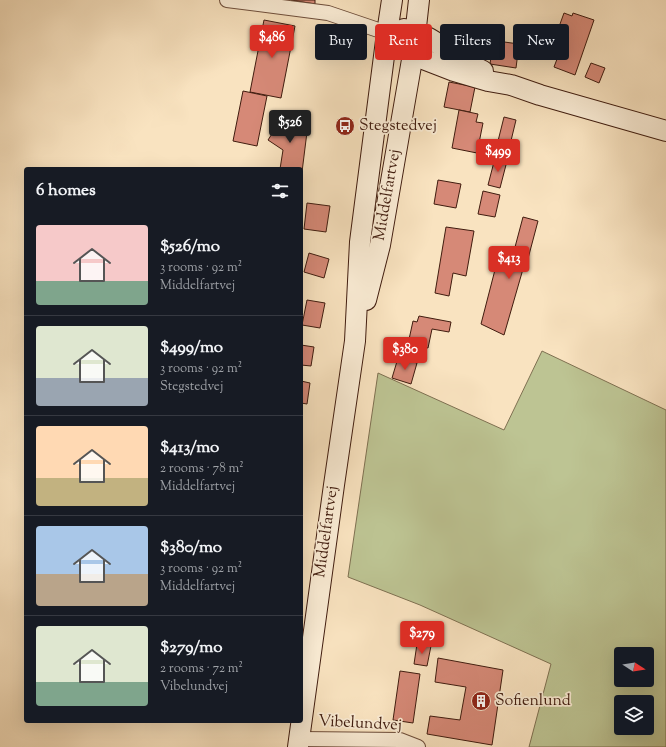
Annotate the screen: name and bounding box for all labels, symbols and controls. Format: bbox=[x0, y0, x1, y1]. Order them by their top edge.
chip: Buy bbox=[315, 24, 367, 60]
chip: Rent bbox=[375, 24, 432, 60]
chip: Filters bbox=[440, 24, 505, 60]
chip: New bbox=[513, 24, 569, 60]
pin: $486 bbox=[248, 25, 296, 59]
text: $486 bbox=[259, 29, 285, 47]
pin: $526 bbox=[266, 110, 314, 144]
text: $526 bbox=[278, 114, 302, 132]
bus stop icon: Stegstedvej bbox=[334, 115, 356, 137]
place label: Stegstedvej bbox=[359, 115, 437, 138]
pin: $499 bbox=[474, 139, 522, 173]
text: $499 bbox=[485, 143, 511, 161]
street label: Middelfartvej bbox=[369, 147, 407, 243]
text: 6 homes bbox=[36, 179, 96, 203]
icon: filters bbox=[269, 180, 291, 202]
text: $526/mo bbox=[160, 235, 220, 259]
icon: home bbox=[68, 241, 116, 289]
pin: $413 bbox=[485, 246, 533, 280]
text: $413 bbox=[497, 250, 521, 268]
text: 3 rooms · 92 m² bbox=[160, 259, 242, 277]
text: Middelfartvej bbox=[160, 277, 235, 295]
text: $499/mo bbox=[160, 336, 223, 360]
pin: $380 bbox=[381, 337, 429, 371]
text: $380 bbox=[392, 341, 418, 359]
icon: home bbox=[68, 342, 116, 390]
text: 3 rooms · 92 m² bbox=[160, 360, 242, 378]
text: Stegstedvej bbox=[160, 378, 223, 396]
text: $413/mo bbox=[160, 436, 219, 460]
icon: home bbox=[68, 442, 116, 490]
text: 2 rooms · 78 m² bbox=[160, 460, 244, 478]
text: Middelfartvej bbox=[160, 478, 235, 496]
street label: Middelfartvej bbox=[309, 485, 345, 579]
text: $380/mo bbox=[160, 536, 222, 560]
icon: home bbox=[68, 542, 116, 590]
text: 3 rooms · 92 m² bbox=[160, 560, 242, 578]
text: Middelfartvej bbox=[160, 578, 235, 596]
pin: $279 bbox=[398, 621, 446, 655]
text: $279 bbox=[409, 625, 435, 643]
text: $279/mo bbox=[160, 636, 223, 660]
icon: home bbox=[68, 642, 116, 690]
north arrow bbox=[614, 647, 654, 687]
map controls bbox=[614, 647, 654, 735]
text: 2 rooms · 72 m² bbox=[160, 660, 243, 678]
text: Vibelundvej bbox=[160, 678, 228, 696]
building icon: Sofienlund bbox=[470, 690, 492, 712]
place label: Sofienlund bbox=[495, 690, 571, 713]
button: layers bbox=[614, 695, 654, 735]
street label: Vibelundvej bbox=[318, 710, 402, 738]

